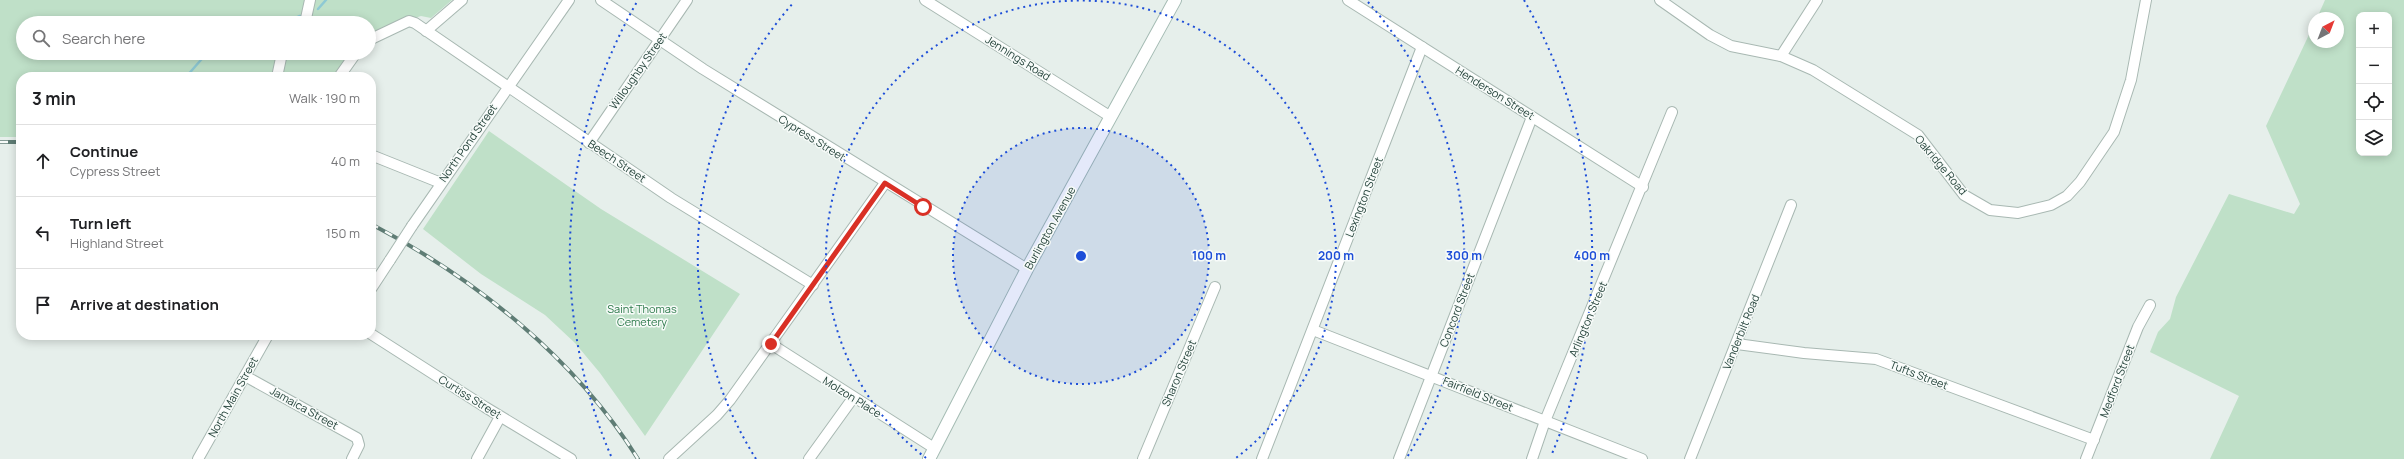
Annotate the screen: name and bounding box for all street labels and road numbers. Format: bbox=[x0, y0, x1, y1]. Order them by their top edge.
street label: Willoughby Street bbox=[606, 29, 670, 112]
street label: Jennings Road bbox=[983, 32, 1054, 84]
street label: Henderson Street bbox=[1453, 62, 1538, 123]
street label: North Pond Street bbox=[435, 101, 500, 185]
street label: Cypress Street bbox=[776, 111, 849, 164]
street label: Oakridge Road bbox=[1912, 132, 1971, 198]
street label: Beech Street bbox=[585, 136, 649, 185]
street label: Lexington Street bbox=[1341, 154, 1386, 239]
street label: Burlington Avenue bbox=[1021, 183, 1079, 272]
street label: Concord Street bbox=[1436, 271, 1478, 349]
street label: Arlington Street bbox=[1565, 279, 1610, 359]
street label: Vanderbilt Road bbox=[1719, 292, 1762, 372]
street label: Sharon Street bbox=[1158, 337, 1199, 408]
street label: Medford Street bbox=[2096, 342, 2137, 420]
street label: North Main Street bbox=[204, 354, 261, 440]
street label: Tufts Street bbox=[1888, 357, 1950, 392]
street label: Curtiss Street bbox=[436, 371, 505, 422]
street label: Molzon Place bbox=[820, 373, 885, 421]
street label: Fairfield Street bbox=[1441, 373, 1516, 414]
street label: Jamaica Street bbox=[267, 383, 341, 433]

